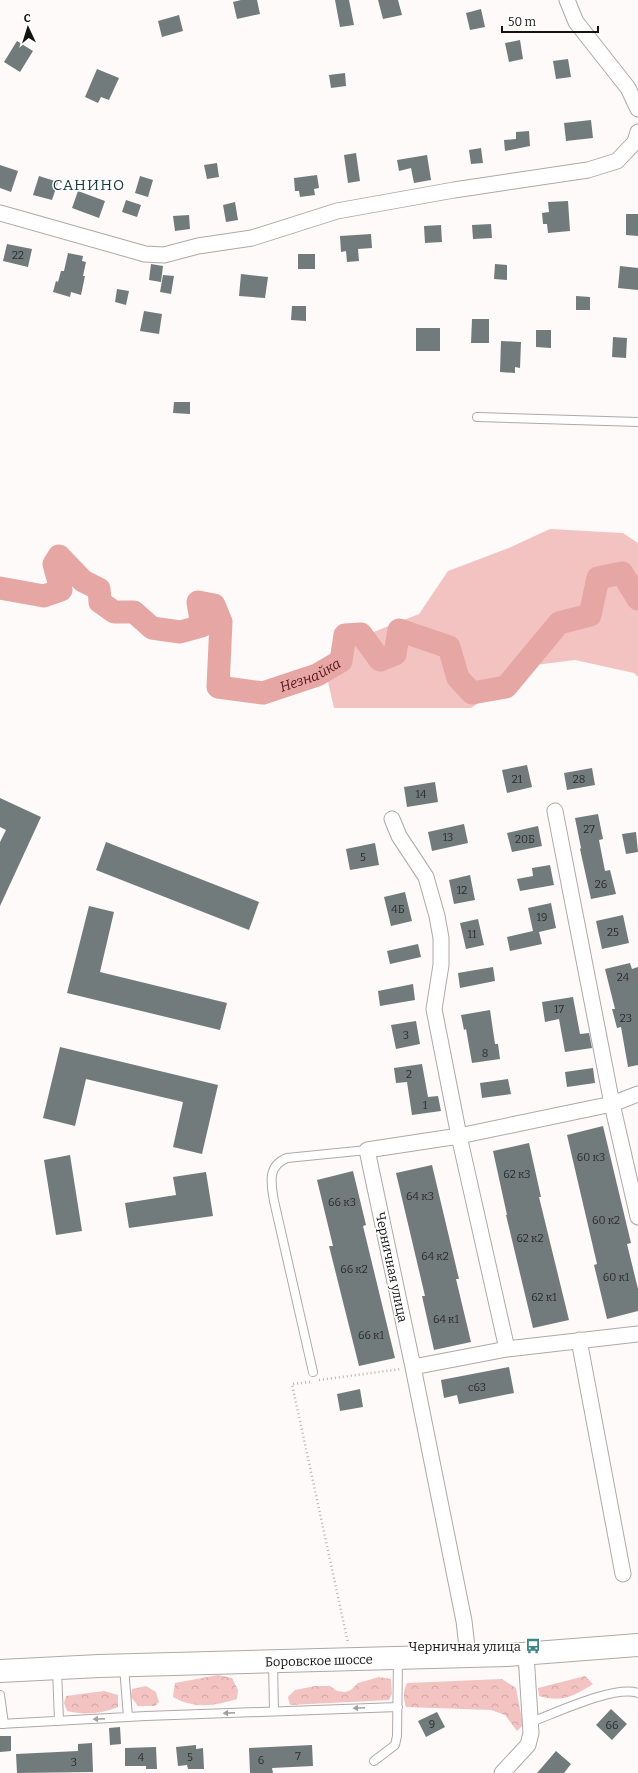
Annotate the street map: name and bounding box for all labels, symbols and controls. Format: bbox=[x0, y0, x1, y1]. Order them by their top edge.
north arrow bbox=[8, 8, 48, 48]
scale bar bbox=[502, 8, 598, 34]
text: С bbox=[23, 12, 31, 25]
text: 50 m bbox=[508, 15, 537, 29]
district label: САНИНО bbox=[53, 176, 125, 194]
house number: 22 bbox=[12, 249, 24, 262]
water label: Незнайка bbox=[278, 655, 344, 696]
house number: 21 bbox=[512, 773, 523, 786]
house number: 28 bbox=[573, 773, 585, 786]
house number: 14 bbox=[416, 788, 427, 801]
house number: 27 bbox=[583, 823, 595, 836]
house number: 13 bbox=[443, 831, 453, 844]
house number: 20Б bbox=[515, 833, 535, 846]
house number: 5 bbox=[360, 851, 366, 864]
house number: 26 bbox=[595, 878, 607, 891]
house number: 12 bbox=[457, 884, 467, 897]
house number: 4Б bbox=[391, 903, 405, 916]
house number: 19 bbox=[537, 911, 547, 924]
house number: 25 bbox=[607, 926, 619, 939]
house number: 11 bbox=[468, 928, 477, 941]
house number: 24 bbox=[617, 971, 630, 984]
house number: 17 bbox=[554, 1003, 564, 1016]
house number: 23 bbox=[620, 1012, 632, 1025]
house number: 3 bbox=[403, 1029, 409, 1042]
house number: 8 bbox=[482, 1047, 488, 1060]
house number: 2 bbox=[406, 1068, 412, 1081]
house number: 1 bbox=[423, 1099, 428, 1112]
house number: 60 к3 bbox=[577, 1151, 605, 1164]
house number: 62 к3 bbox=[503, 1168, 531, 1181]
house number: 64 к3 bbox=[406, 1190, 434, 1203]
house number: 66 к3 bbox=[328, 1196, 356, 1209]
street label: Черничная улица bbox=[372, 1211, 411, 1324]
house number: 60 к2 bbox=[592, 1214, 620, 1227]
house number: 62 к2 bbox=[517, 1232, 543, 1245]
house number: 64 к2 bbox=[421, 1250, 449, 1263]
house number: 66 к2 bbox=[340, 1263, 368, 1276]
house number: 60 к1 bbox=[603, 1271, 630, 1284]
house number: 62 к1 bbox=[531, 1291, 557, 1304]
house number: 64 к1 bbox=[433, 1313, 460, 1326]
house number: 66 к1 bbox=[358, 1329, 385, 1342]
house number: с63 bbox=[468, 1381, 486, 1394]
bus stop icon: Черничная улица bbox=[524, 1637, 542, 1655]
place label: Черничная улица bbox=[409, 1639, 521, 1654]
street label: Боровское шоссе bbox=[265, 1652, 373, 1670]
one-way arrow bbox=[352, 1705, 365, 1711]
one-way arrow bbox=[222, 1710, 235, 1716]
one-way arrow bbox=[93, 1715, 105, 1722]
house number: 9 bbox=[429, 1718, 435, 1731]
house number: 66 bbox=[606, 1719, 618, 1732]
house number: 7 bbox=[295, 1750, 301, 1763]
house number: 4 bbox=[138, 1751, 145, 1764]
house number: 5 bbox=[187, 1751, 193, 1764]
house number: 6 bbox=[258, 1754, 264, 1767]
house number: 3 bbox=[71, 1756, 77, 1769]

